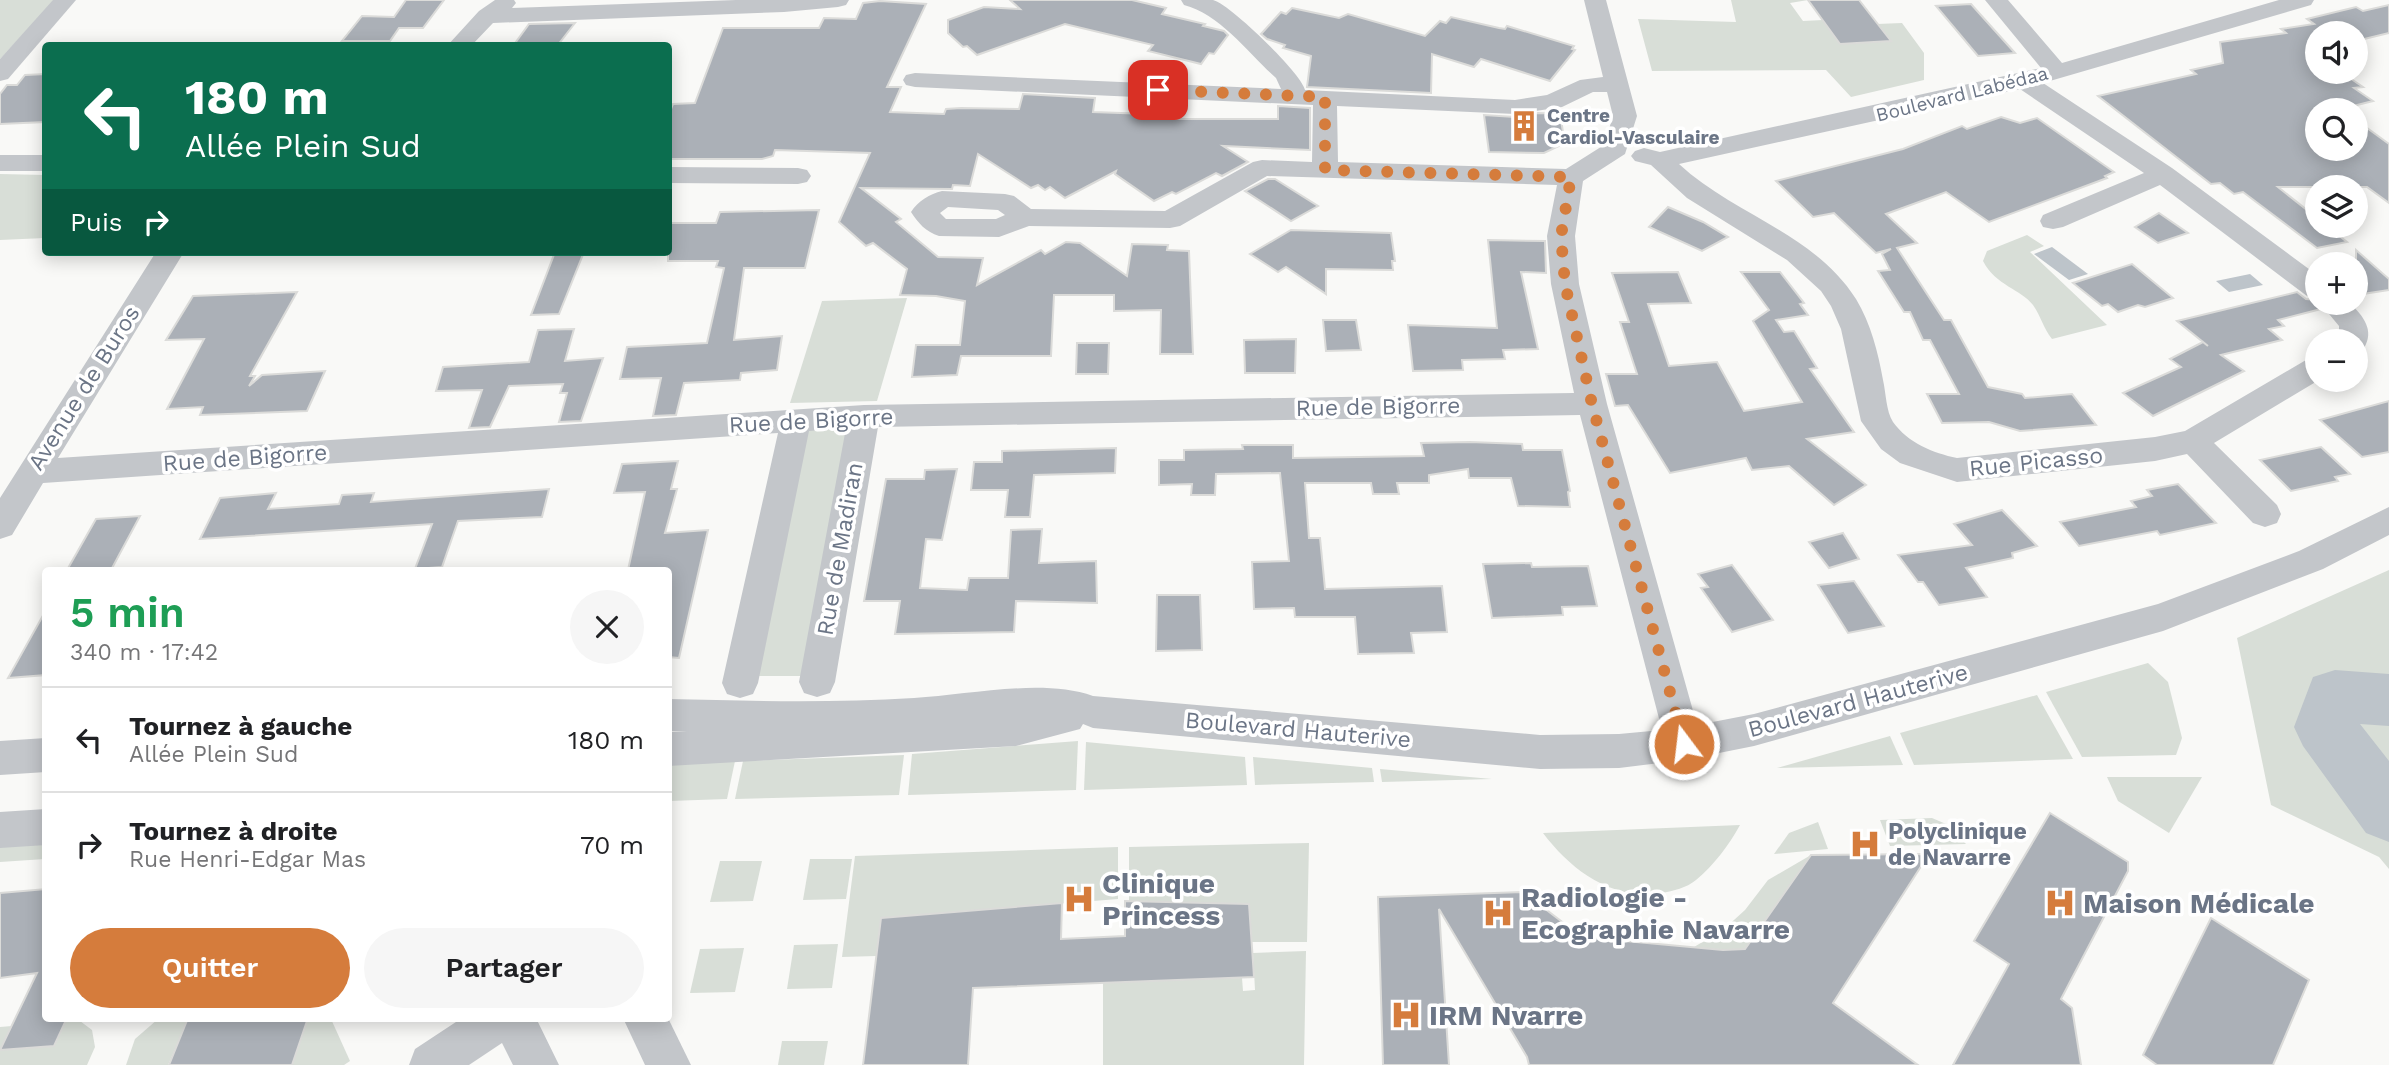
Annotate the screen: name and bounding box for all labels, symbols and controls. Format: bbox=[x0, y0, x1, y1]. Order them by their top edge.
map controls bbox=[2305, 21, 2368, 392]
button: sound bbox=[2305, 21, 2368, 84]
pin bbox=[1128, 60, 1188, 120]
street label: Boulevard Labédaa bbox=[1873, 61, 2051, 127]
text: 180 m bbox=[185, 68, 329, 126]
icon: left bbox=[70, 70, 161, 161]
icon: arrive bbox=[1139, 71, 1177, 109]
button: search bbox=[2305, 98, 2368, 161]
place label: Centre Cardiol-Vasculaire bbox=[1547, 104, 1720, 149]
building icon: Centre Cardiol-Vasculaire bbox=[1507, 109, 1541, 143]
text: Allée Plein Sud bbox=[185, 127, 421, 165]
button: layers bbox=[2305, 175, 2368, 238]
icon: right bbox=[137, 203, 175, 241]
text: Puis bbox=[70, 207, 123, 237]
button: + bbox=[2305, 252, 2368, 315]
street label: Avenue de Buros bbox=[23, 301, 145, 475]
button: − bbox=[2305, 329, 2368, 392]
street label: Rue de Bigorre bbox=[1295, 392, 1461, 422]
street label: Rue de Bigorre bbox=[728, 403, 894, 439]
street label: Rue de Bigorre bbox=[162, 439, 328, 477]
street label: Rue Picasso bbox=[1968, 442, 2104, 482]
street label: Rue de Madiran bbox=[811, 460, 869, 638]
text: 5 min bbox=[70, 588, 185, 637]
button: close bbox=[570, 590, 644, 664]
text: 340 m · 17:42 bbox=[70, 639, 218, 666]
street label: Boulevard Hauterive bbox=[1745, 659, 1971, 743]
street label: Boulevard Hauterive bbox=[1184, 707, 1412, 753]
position arrow bbox=[1647, 707, 1721, 781]
text: Tournez à gauche bbox=[129, 711, 352, 741]
icon: left bbox=[70, 721, 108, 759]
text: 180 m bbox=[568, 725, 644, 755]
text: Allée Plein Sud bbox=[129, 741, 298, 768]
text: Tournez à droite bbox=[129, 816, 338, 846]
place label: Polyclinique de Navarre bbox=[1888, 818, 2027, 871]
icon: right bbox=[70, 826, 108, 864]
hospital icon: Polyclinique de Navarre bbox=[1848, 827, 1882, 861]
text: 70 m bbox=[580, 830, 644, 860]
text: Rue Henri-Edgar Mas bbox=[129, 846, 366, 873]
place label: Clinique Princess bbox=[1102, 867, 1220, 932]
place label: Radiologie - Ecographie Navarre bbox=[1521, 881, 1790, 946]
hospital icon: Clinique Princess bbox=[1062, 882, 1096, 916]
hospital icon: Maison Médicale bbox=[2043, 886, 2077, 920]
place label: Maison Médicale bbox=[2083, 887, 2315, 920]
hospital icon: Radiologie - Ecographie Navarre bbox=[1481, 896, 1515, 930]
button: Quitter bbox=[70, 928, 350, 1008]
button: Partager bbox=[364, 928, 644, 1008]
hospital icon: IRM Nvarre bbox=[1389, 998, 1423, 1032]
place label: IRM Nvarre bbox=[1429, 999, 1583, 1032]

